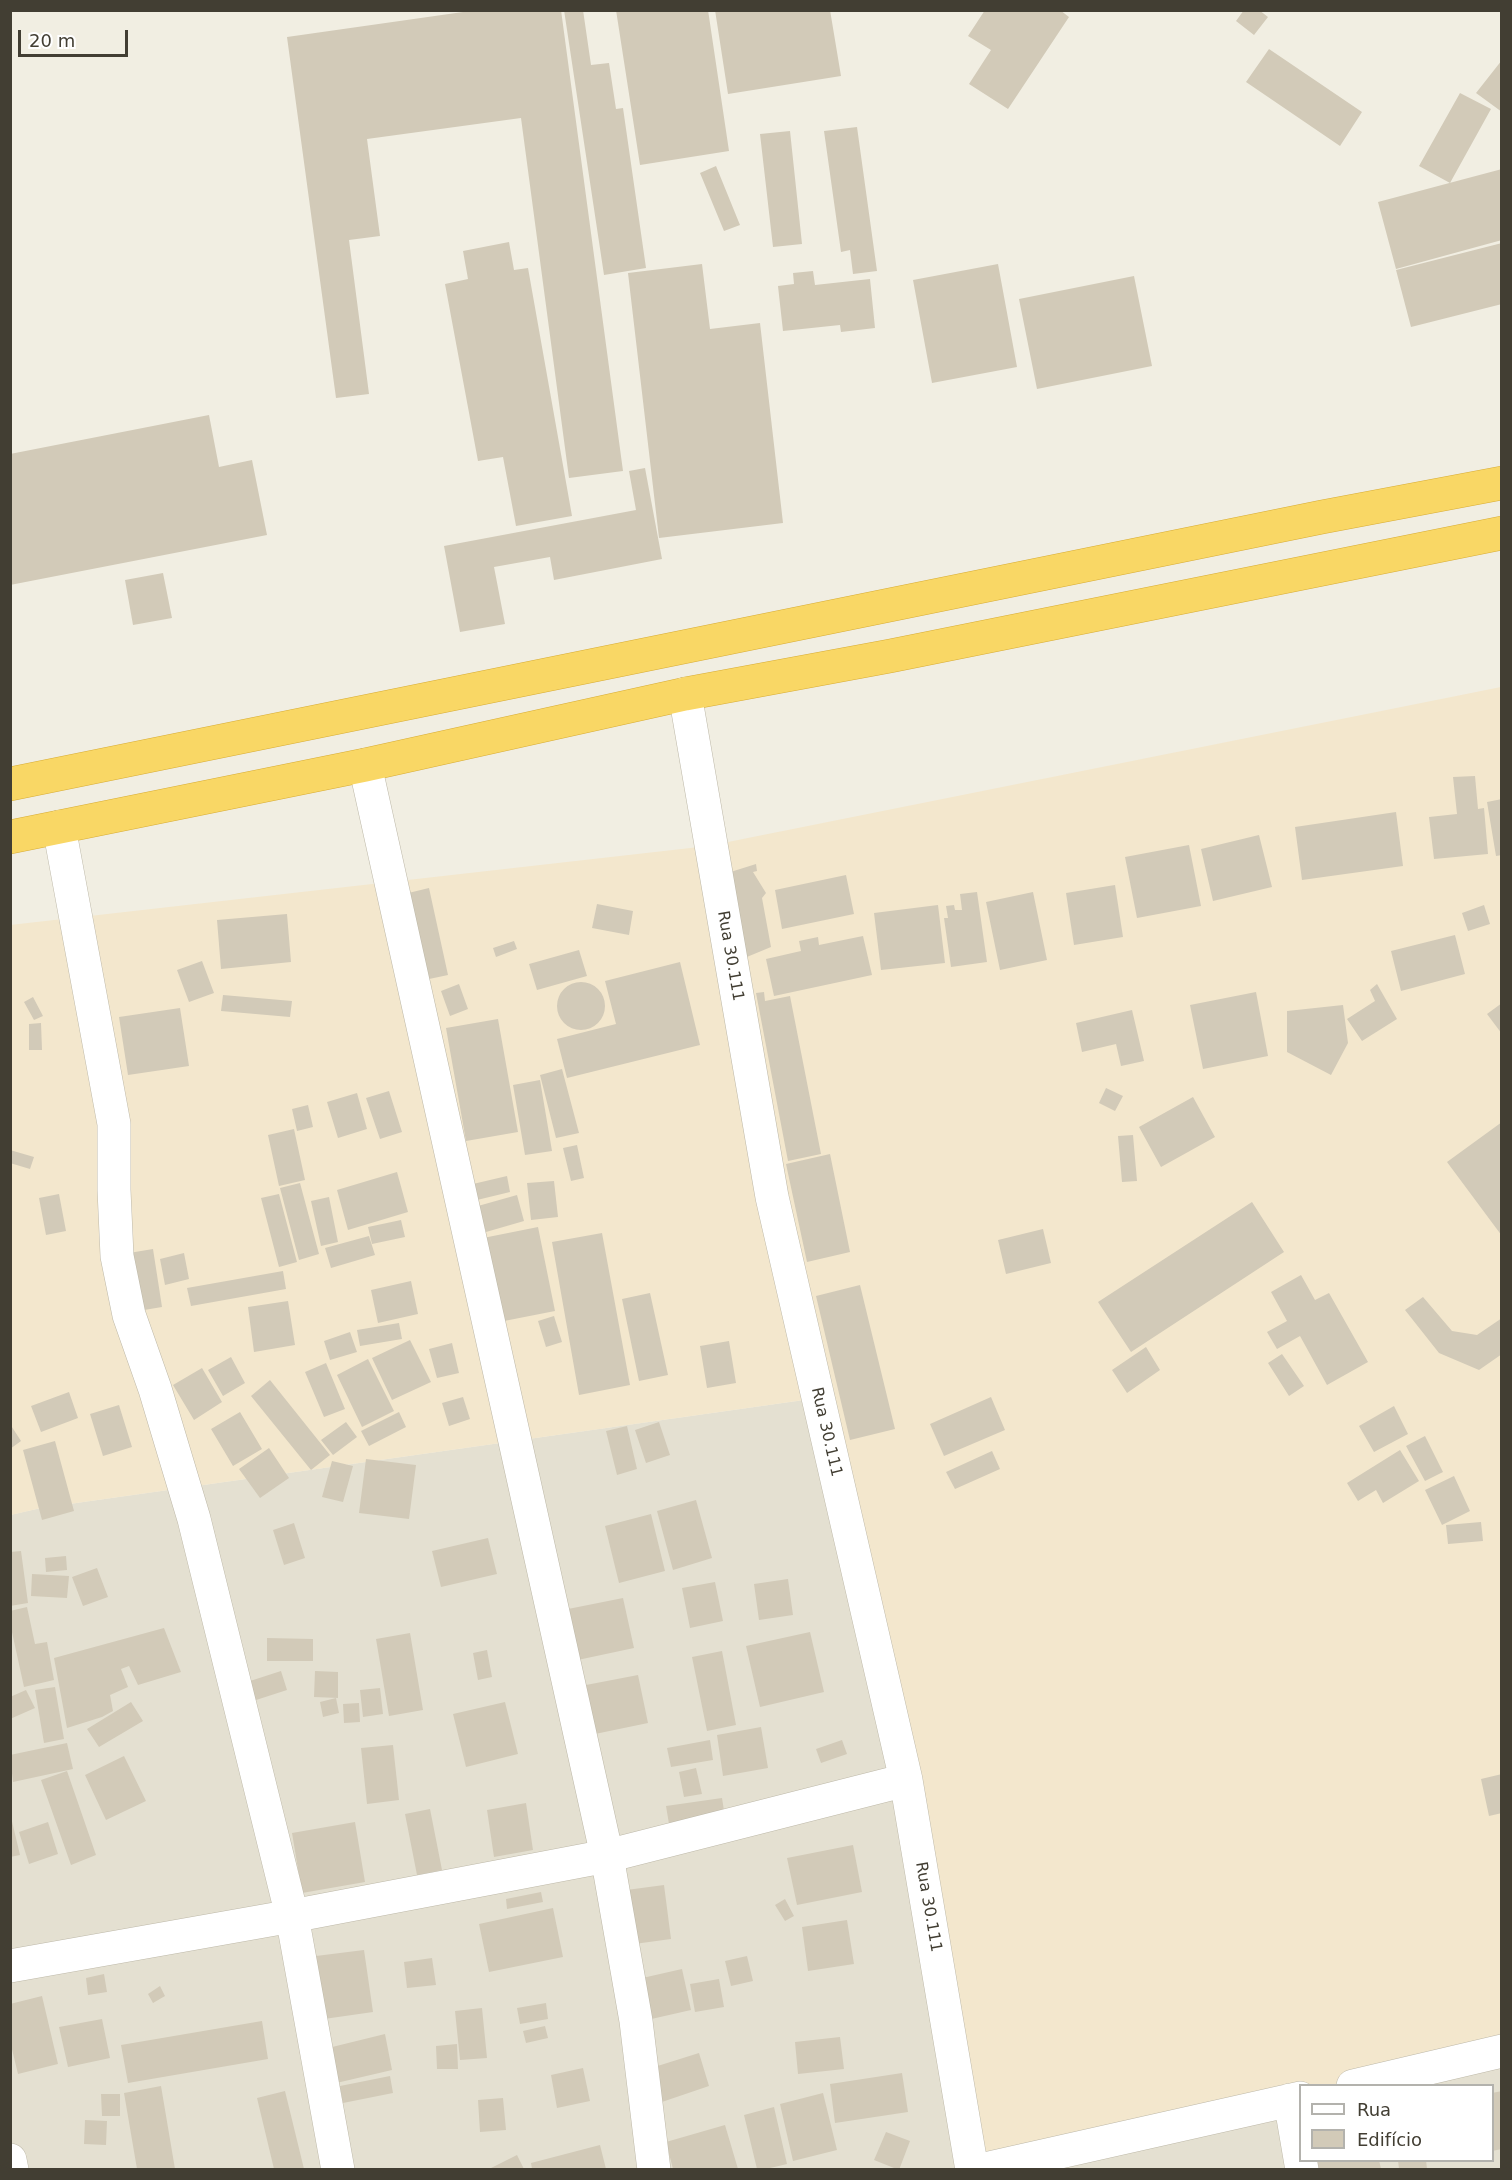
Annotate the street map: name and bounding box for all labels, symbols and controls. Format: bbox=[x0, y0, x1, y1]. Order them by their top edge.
scale bar bbox=[21, 18, 130, 56]
text: 20 m bbox=[29, 30, 75, 51]
street label: Rua 30.111 bbox=[713, 909, 747, 1003]
street label: Rua 30.111 bbox=[806, 1385, 846, 1479]
street label: Rua 30.111 bbox=[911, 1860, 945, 1954]
legend bbox=[1299, 2084, 1494, 2162]
text: Rua bbox=[1357, 2099, 1391, 2120]
text: Edifício bbox=[1357, 2129, 1422, 2150]

